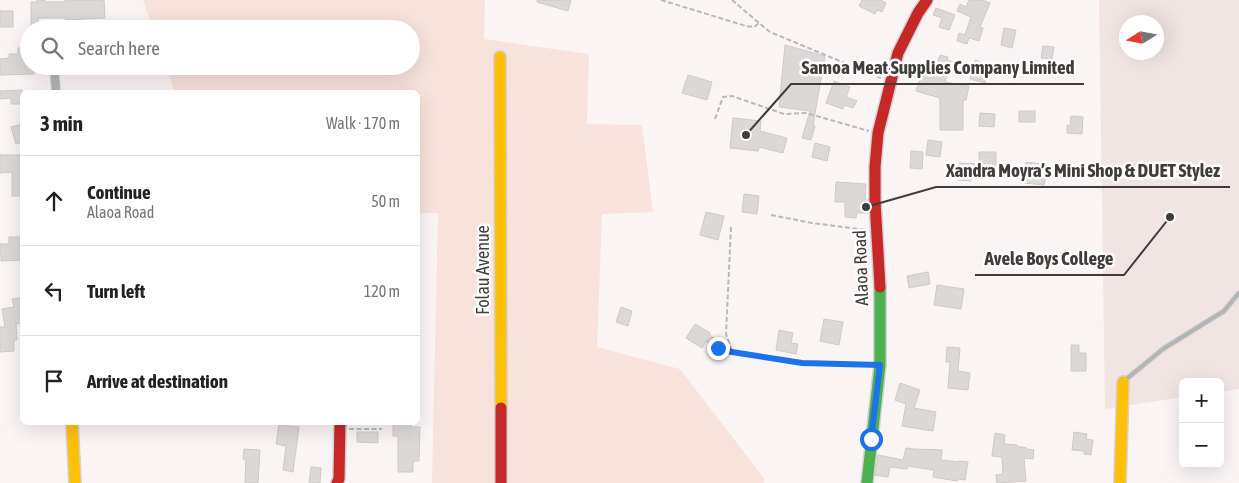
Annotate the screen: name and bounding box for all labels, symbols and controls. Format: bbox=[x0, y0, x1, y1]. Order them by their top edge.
north arrow bbox=[1119, 15, 1164, 60]
search box bbox=[20, 20, 420, 75]
icon: search bbox=[38, 34, 66, 62]
text: Search here bbox=[78, 37, 160, 59]
callout: Samoa Meat Supplies Company Limited bbox=[791, 50, 1084, 84]
text: Samoa Meat Supplies Company Limited bbox=[802, 56, 1074, 78]
text: 3 min bbox=[40, 111, 83, 135]
text: Walk · 170 m bbox=[326, 114, 400, 132]
callout: Xandra Moyra’s Mini Shop & DUET Stylez bbox=[936, 153, 1230, 187]
text: Xandra Moyra’s Mini Shop & DUET Stylez bbox=[945, 159, 1220, 181]
text: Continue bbox=[87, 181, 151, 203]
icon: ahead bbox=[40, 187, 68, 215]
text: 50 m bbox=[371, 192, 400, 210]
text: Alaoa Road bbox=[87, 203, 154, 221]
street label: Folau Avenue bbox=[472, 225, 493, 315]
street label: Alaoa Road bbox=[849, 230, 872, 306]
callout: Avele Boys College bbox=[975, 241, 1124, 275]
text: Avele Boys College bbox=[984, 247, 1114, 269]
icon: left bbox=[40, 277, 68, 305]
text: Turn left bbox=[87, 280, 145, 302]
text: 120 m bbox=[364, 282, 400, 300]
route end bbox=[707, 337, 730, 360]
icon: arrive bbox=[40, 367, 68, 395]
text: Arrive at destination bbox=[87, 370, 228, 392]
map controls bbox=[1179, 378, 1224, 468]
button: + bbox=[1179, 378, 1224, 423]
button: − bbox=[1179, 423, 1224, 468]
route start bbox=[860, 428, 883, 451]

